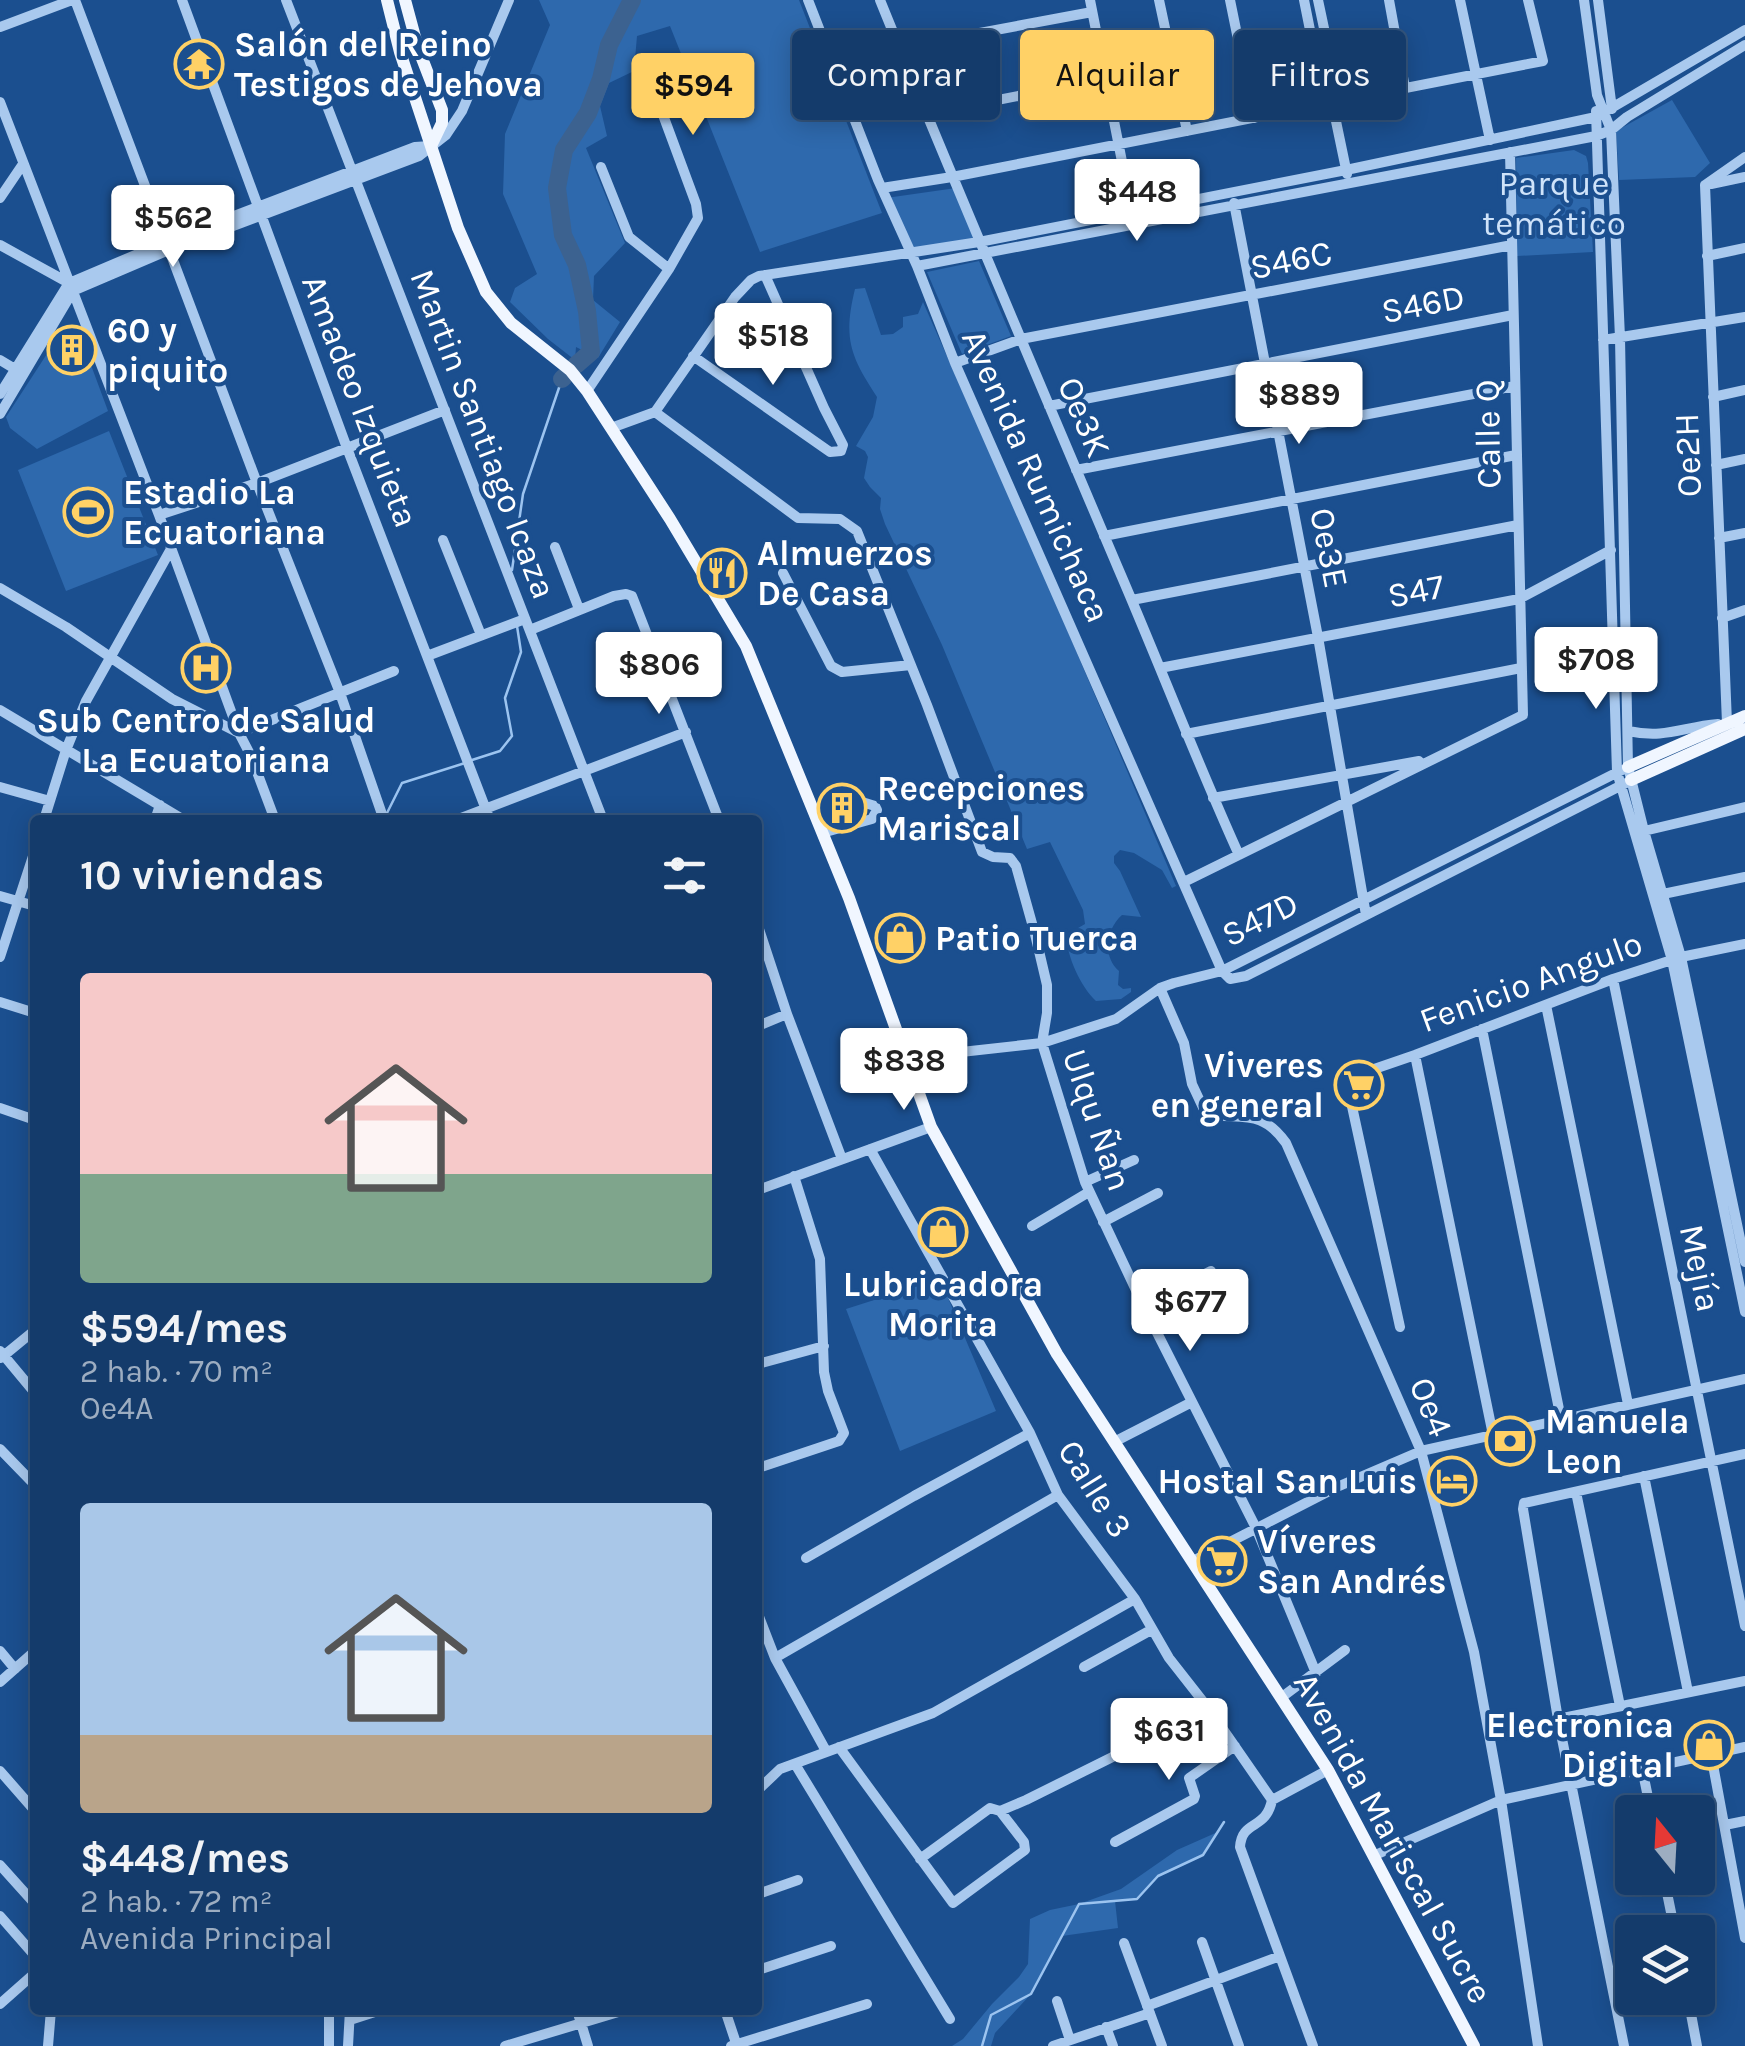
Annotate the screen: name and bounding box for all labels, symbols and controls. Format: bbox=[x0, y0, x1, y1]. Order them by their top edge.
place label: Salón del Reino Testigos de Jehova bbox=[234, 24, 543, 106]
chip: Comprar bbox=[792, 30, 1000, 120]
chip: Alquilar bbox=[1020, 30, 1214, 120]
chip: Filtros bbox=[1234, 30, 1406, 120]
temple icon: Salón del Reino Testigos de Jehova bbox=[173, 38, 225, 90]
pin: $594 bbox=[634, 53, 752, 138]
text: $594 bbox=[653, 67, 733, 104]
pin: $448 bbox=[1078, 159, 1196, 244]
park label: Parque temático bbox=[1482, 163, 1626, 244]
text: $448 bbox=[1097, 173, 1177, 210]
pin: $562 bbox=[114, 185, 232, 270]
text: $562 bbox=[133, 199, 213, 236]
street label: S46C bbox=[1247, 232, 1335, 288]
street label: Martin Santiago Icaza bbox=[401, 264, 565, 604]
street label: Amadeo Izquieta bbox=[293, 269, 427, 533]
street label: S46D bbox=[1378, 276, 1468, 332]
pin: $518 bbox=[714, 303, 832, 388]
place label: 60 y piquito bbox=[107, 310, 228, 392]
text: $518 bbox=[737, 317, 809, 354]
street label: Avenida Rumichaca bbox=[953, 323, 1119, 629]
building icon: 60 y piquito bbox=[46, 324, 98, 376]
pin: $889 bbox=[1240, 362, 1358, 447]
street label: Oe3K bbox=[1049, 371, 1119, 463]
text: $889 bbox=[1258, 376, 1340, 413]
street label: Calle Q bbox=[1467, 379, 1509, 489]
street label: Oe2H bbox=[1666, 412, 1710, 498]
place label: Estadio La Ecuatoriana bbox=[123, 472, 326, 553]
sports icon: Estadio La Ecuatoriana bbox=[62, 486, 114, 538]
street label: Oe3E bbox=[1301, 504, 1357, 592]
place label: Almuerzos De Casa bbox=[757, 533, 933, 614]
restaurant icon: Almuerzos De Casa bbox=[696, 547, 748, 599]
street label: S47 bbox=[1384, 565, 1448, 617]
pin: $708 bbox=[1537, 627, 1655, 712]
pin: $806 bbox=[600, 632, 718, 717]
text: $708 bbox=[1557, 641, 1635, 678]
hospital icon: Sub Centro de Salud La Ecuatoriana bbox=[180, 642, 232, 694]
text: $806 bbox=[618, 646, 700, 683]
place label: Sub Centro de Salud La Ecuatoriana bbox=[36, 700, 376, 781]
place label: Recepciones Mariscal bbox=[877, 768, 1085, 849]
building icon: Recepciones Mariscal bbox=[816, 782, 868, 834]
icon: filters bbox=[657, 848, 712, 903]
text: 10 viviendas bbox=[80, 850, 324, 900]
street label: S47D bbox=[1215, 883, 1305, 955]
shop icon: Patio Tuerca bbox=[874, 912, 926, 964]
place label: Patio Tuerca bbox=[935, 918, 1139, 959]
street label: Fenicio Angulo bbox=[1414, 923, 1648, 1041]
pin: $838 bbox=[845, 1028, 963, 1113]
icon: home bbox=[306, 1038, 486, 1218]
text: $838 bbox=[862, 1042, 946, 1079]
street label: Ulqu Ñan bbox=[1054, 1044, 1140, 1196]
place label: Viveres en general bbox=[1151, 1045, 1324, 1127]
supermarket icon: Viveres en general bbox=[1333, 1059, 1385, 1111]
shop icon: Lubricadora Morita bbox=[917, 1206, 969, 1258]
street label: Mejía bbox=[1671, 1221, 1729, 1315]
place label: Lubricadora Morita bbox=[843, 1264, 1043, 1345]
pin: $677 bbox=[1131, 1269, 1249, 1354]
text: $677 bbox=[1153, 1283, 1227, 1320]
text: $594/mes bbox=[80, 1303, 288, 1353]
text: 2 hab. · 70 m² bbox=[80, 1353, 273, 1390]
street label: Oe4 bbox=[1401, 1371, 1461, 1443]
text: Oe4A bbox=[80, 1390, 153, 1427]
place label: Manuela Leon bbox=[1545, 1401, 1690, 1482]
bank icon: Manuela Leon bbox=[1484, 1415, 1536, 1467]
street label: Calle 3 bbox=[1049, 1433, 1141, 1545]
hotel icon: Hostal San Luis bbox=[1426, 1455, 1478, 1507]
place label: Hostal San Luis bbox=[1158, 1461, 1417, 1502]
place label: Víveres San Andrés bbox=[1257, 1521, 1446, 1602]
supermarket icon: Víveres San Andrés bbox=[1196, 1535, 1248, 1587]
icon: home bbox=[306, 1568, 486, 1748]
street label: Avenida Mariscal Sucre bbox=[1285, 1666, 1501, 2010]
pin: $631 bbox=[1110, 1698, 1228, 1783]
place label: Electronica Digital bbox=[1486, 1705, 1674, 1787]
text: $631 bbox=[1133, 1712, 1205, 1749]
shop icon: Electronica Digital bbox=[1683, 1719, 1735, 1771]
north arrow bbox=[1615, 1795, 1715, 1895]
map controls bbox=[1615, 1795, 1715, 2015]
text: $448/mes bbox=[80, 1833, 290, 1883]
text: 2 hab. · 72 m² bbox=[80, 1883, 273, 1920]
button: layers bbox=[1615, 1915, 1715, 2015]
text: Avenida Principal bbox=[80, 1920, 333, 1957]

